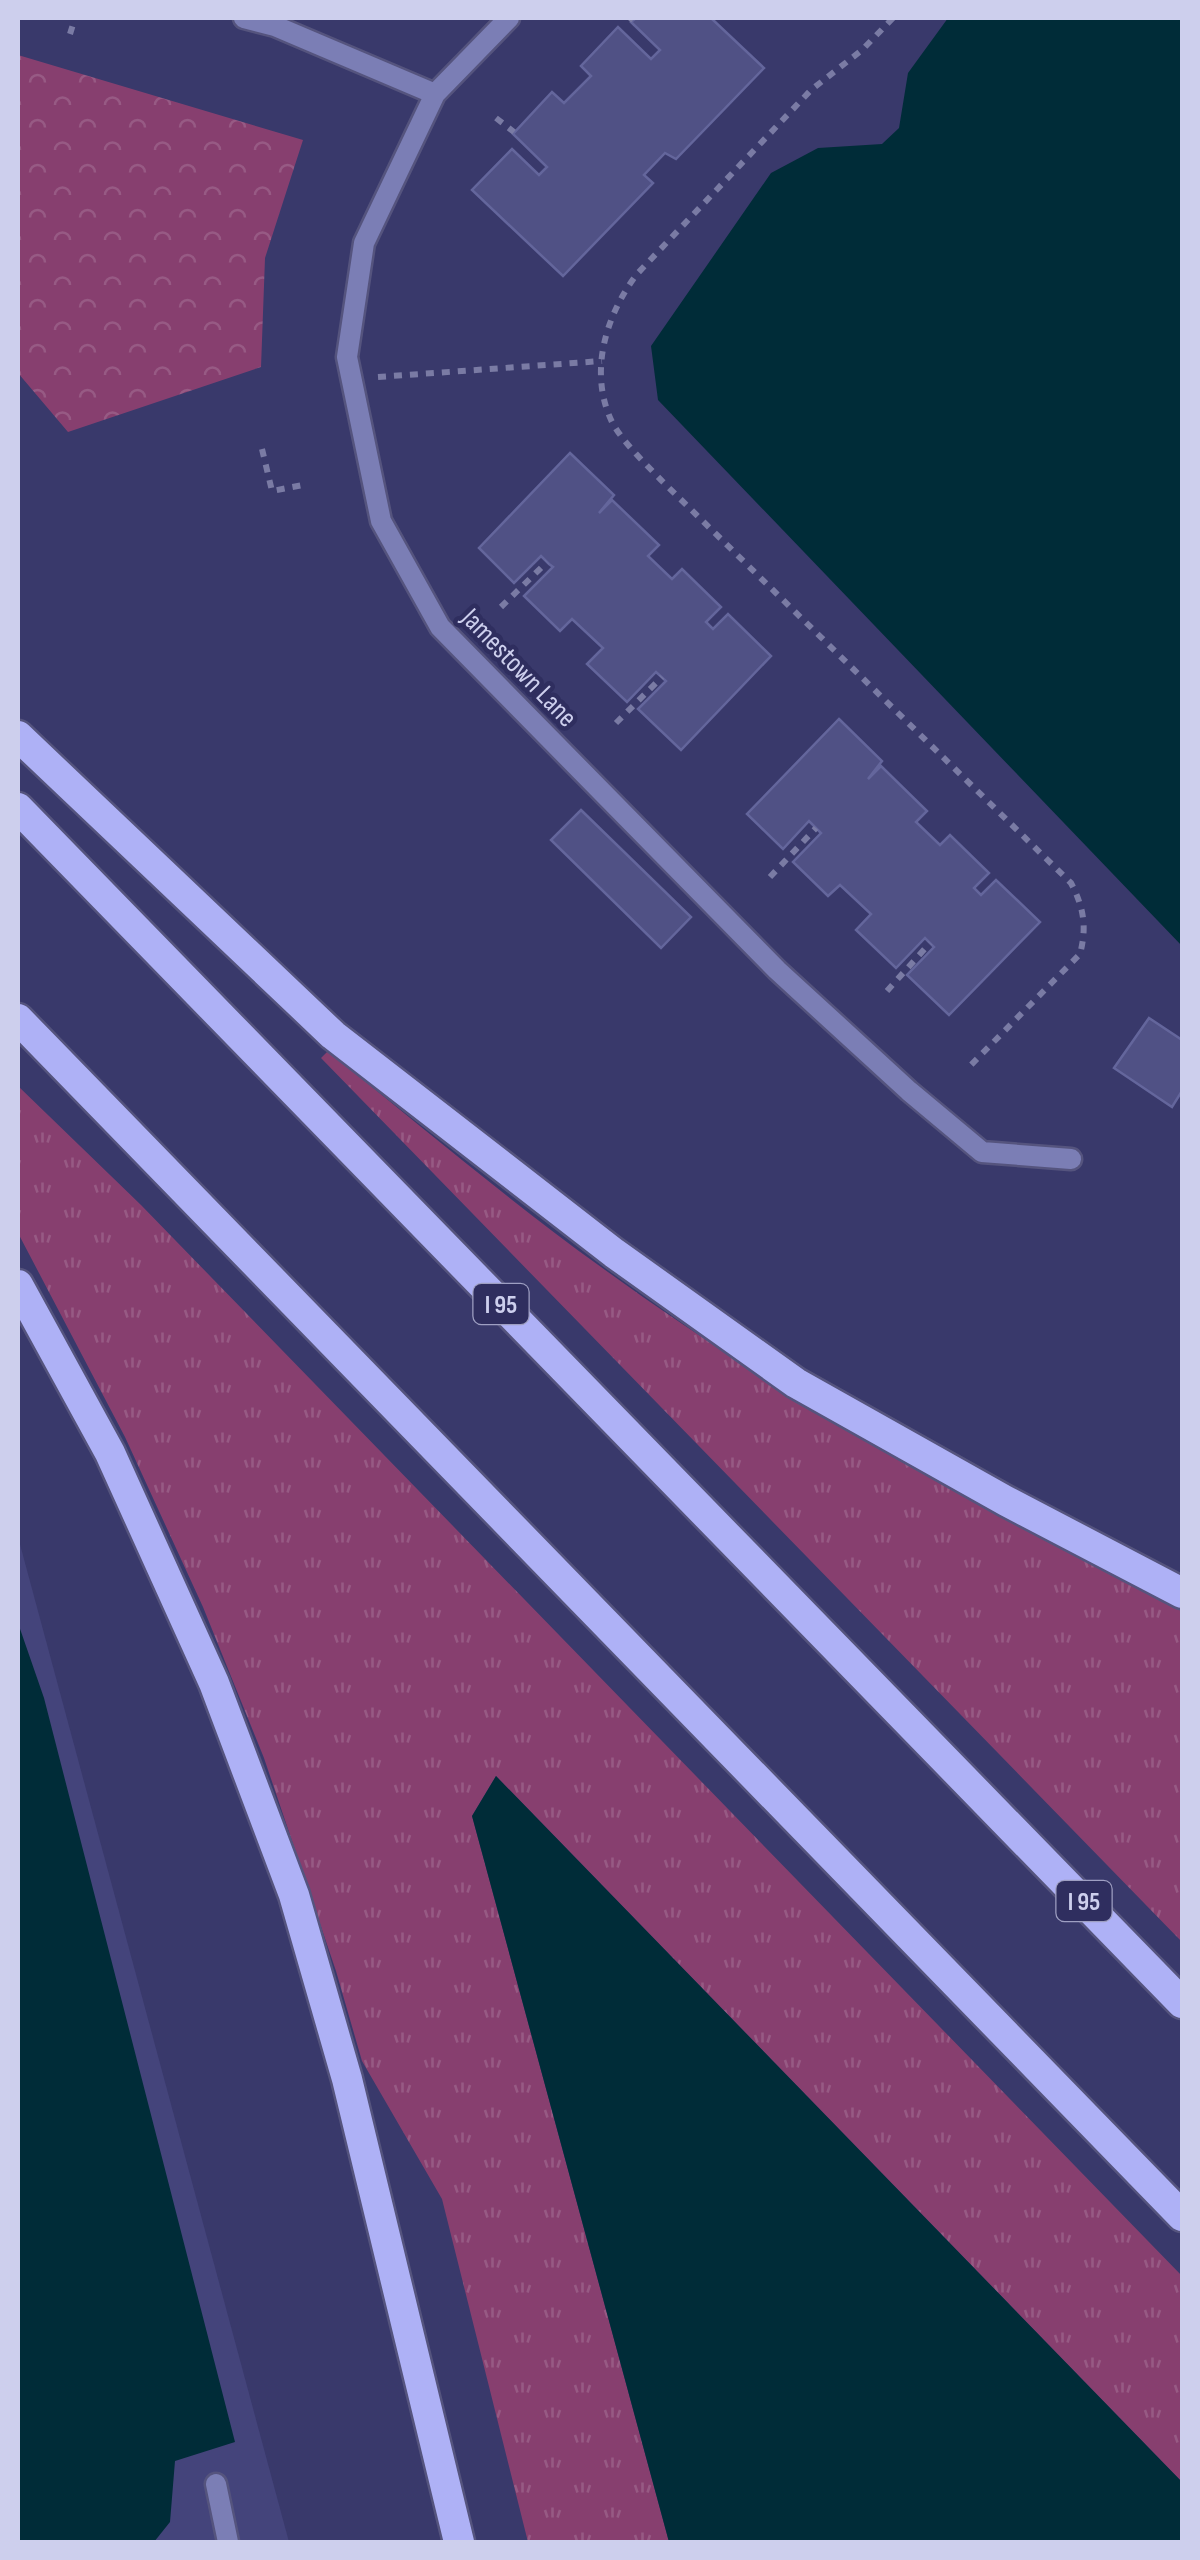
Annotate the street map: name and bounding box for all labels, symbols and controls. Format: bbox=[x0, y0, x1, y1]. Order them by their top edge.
street label: Jamestown Lane bbox=[454, 601, 584, 734]
road number: I 95 bbox=[474, 1284, 528, 1324]
road number: I 95 bbox=[1056, 1881, 1112, 1921]

